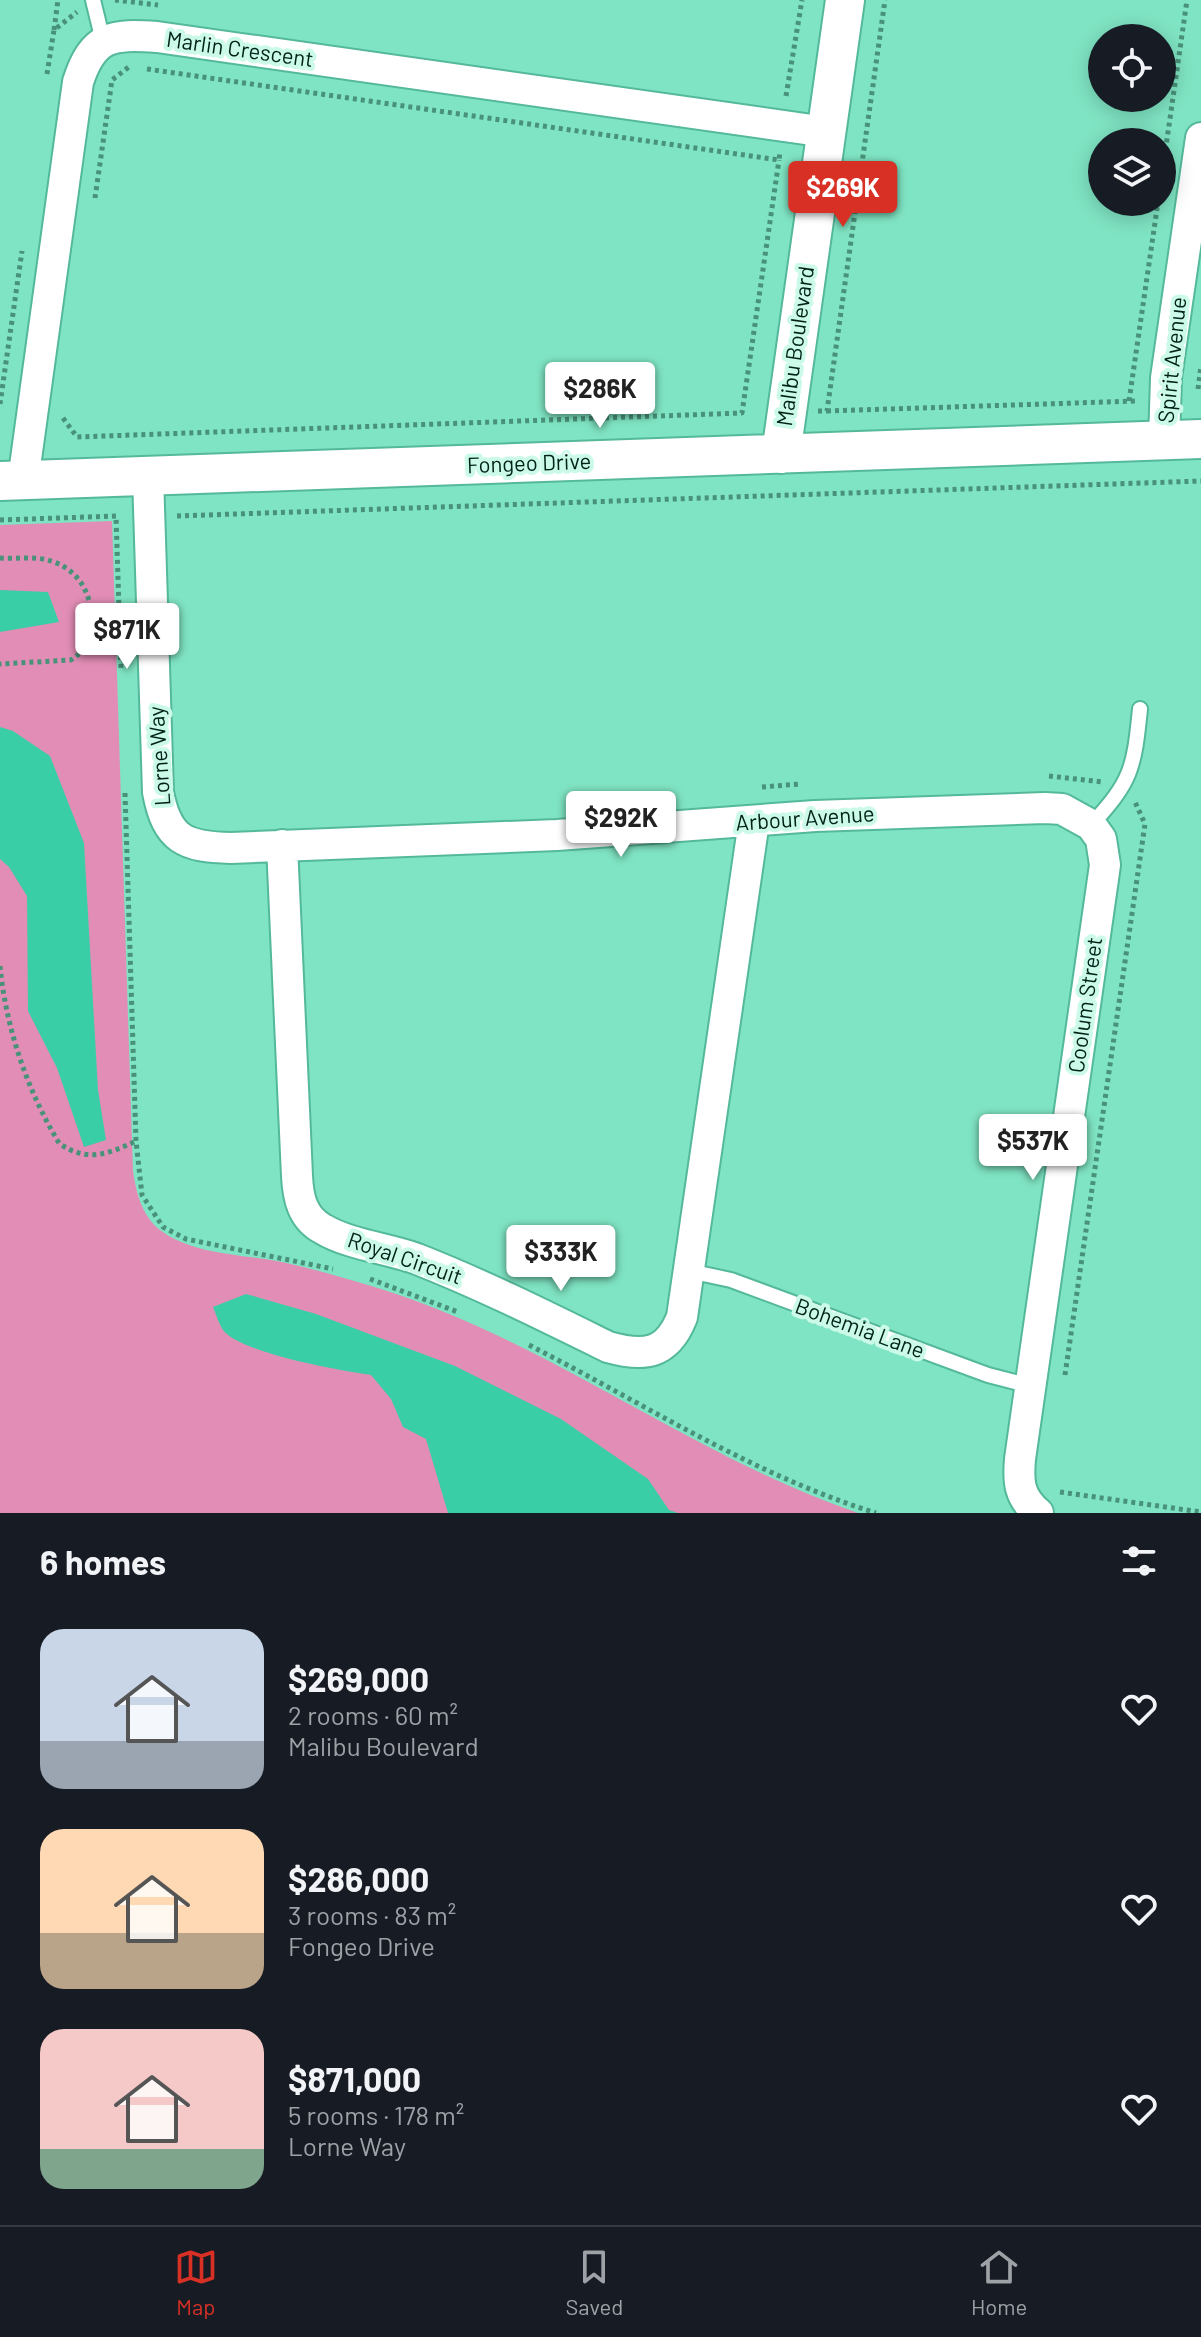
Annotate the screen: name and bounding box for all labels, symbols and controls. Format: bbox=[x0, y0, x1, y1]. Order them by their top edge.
map controls bbox=[1088, 24, 1176, 216]
button: locate bbox=[1088, 24, 1176, 112]
street label: Marlin Crescent bbox=[165, 25, 315, 71]
button: layers bbox=[1088, 128, 1176, 216]
pin: $269K bbox=[787, 161, 899, 229]
text: $269K bbox=[806, 171, 880, 202]
street label: Malibu Boulevard bbox=[770, 264, 818, 428]
street label: Spirit Avenue bbox=[1151, 296, 1191, 424]
pin: $286K bbox=[544, 362, 656, 430]
text: $286K bbox=[563, 372, 637, 403]
street label: Fongeo Drive bbox=[466, 447, 592, 477]
pin: $871K bbox=[71, 603, 183, 671]
text: $871K bbox=[93, 613, 161, 644]
street label: Lorne Way bbox=[142, 705, 174, 807]
pin: $292K bbox=[565, 791, 677, 859]
street label: Arbour Avenue bbox=[735, 799, 875, 835]
text: $292K bbox=[584, 801, 658, 832]
street label: Coolum Street bbox=[1062, 935, 1106, 1074]
pin: $537K bbox=[977, 1114, 1089, 1182]
text: $537K bbox=[997, 1124, 1069, 1155]
street label: Royal Circuit bbox=[345, 1225, 466, 1289]
pin: $333K bbox=[505, 1225, 617, 1293]
text: $333K bbox=[524, 1235, 598, 1266]
street label: Bohemia Lane bbox=[792, 1292, 929, 1363]
icon: filters bbox=[1117, 1539, 1161, 1583]
text: 6 homes bbox=[40, 1541, 166, 1582]
text: $269,000 bbox=[288, 1658, 429, 1699]
icon: home bbox=[104, 1661, 200, 1757]
icon: heart bbox=[1117, 1687, 1161, 1731]
text: 2 rooms · 60 m² bbox=[288, 1699, 458, 1730]
text: Malibu Boulevard bbox=[288, 1730, 479, 1761]
text: $286,000 bbox=[288, 1858, 429, 1899]
icon: home bbox=[104, 1861, 200, 1957]
icon: heart bbox=[1117, 1887, 1161, 1931]
text: 3 rooms · 83 m² bbox=[288, 1899, 456, 1930]
text: Fongeo Drive bbox=[288, 1930, 435, 1961]
text: $871,000 bbox=[288, 2058, 421, 2099]
icon: home bbox=[104, 2061, 200, 2157]
icon: heart bbox=[1117, 2087, 1161, 2131]
text: 5 rooms · 178 m² bbox=[288, 2099, 464, 2130]
text: Lorne Way bbox=[288, 2130, 406, 2161]
tab: Map bbox=[174, 2245, 218, 2319]
tab: Saved bbox=[566, 2245, 623, 2319]
tab: Home bbox=[971, 2245, 1027, 2319]

